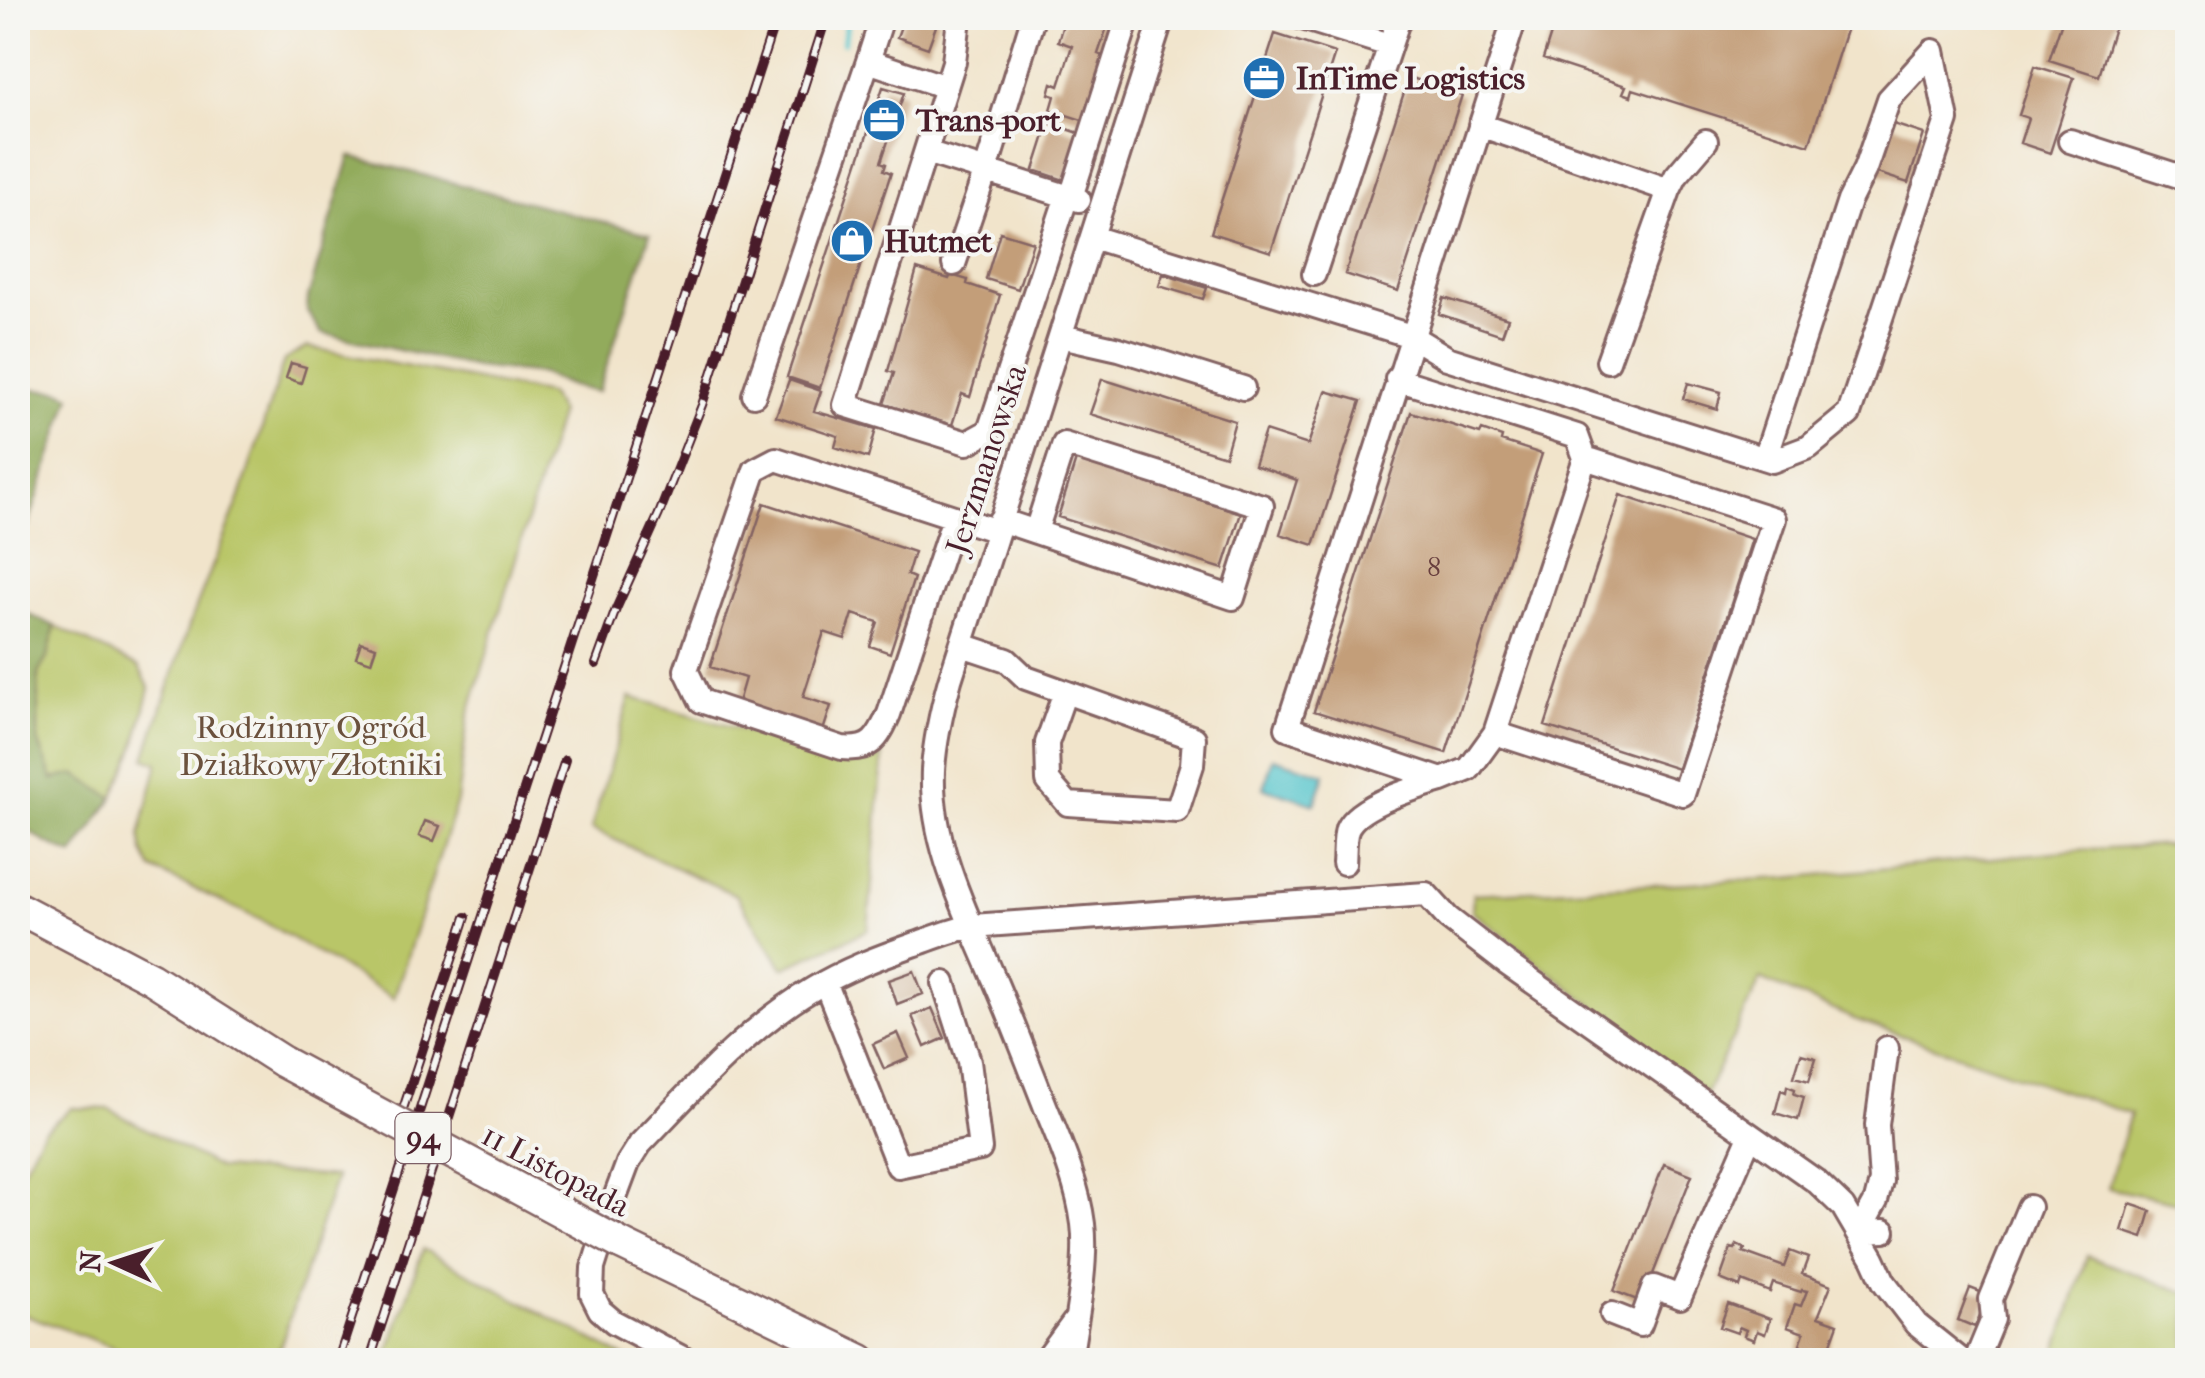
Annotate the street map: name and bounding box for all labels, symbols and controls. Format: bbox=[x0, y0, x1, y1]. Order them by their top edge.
office icon: InTime Logistics bbox=[1241, 55, 1287, 101]
place label: InTime Logistics bbox=[1296, 60, 1525, 97]
office icon: Trans-port bbox=[861, 97, 907, 143]
place label: Trans-port bbox=[915, 102, 1062, 139]
shop icon: Hutmet bbox=[829, 218, 875, 264]
place label: Hutmet bbox=[884, 223, 993, 260]
street label: Jerzmanowska bbox=[937, 359, 1035, 561]
house number: 8 bbox=[1427, 550, 1441, 583]
park label: Rodzinny Ogród Działkowy Złotniki bbox=[180, 709, 443, 783]
road number: 94 bbox=[396, 1113, 450, 1163]
street label: 11 Listopada bbox=[475, 1116, 637, 1225]
north arrow bbox=[65, 1213, 165, 1313]
text: N bbox=[74, 1249, 108, 1273]

